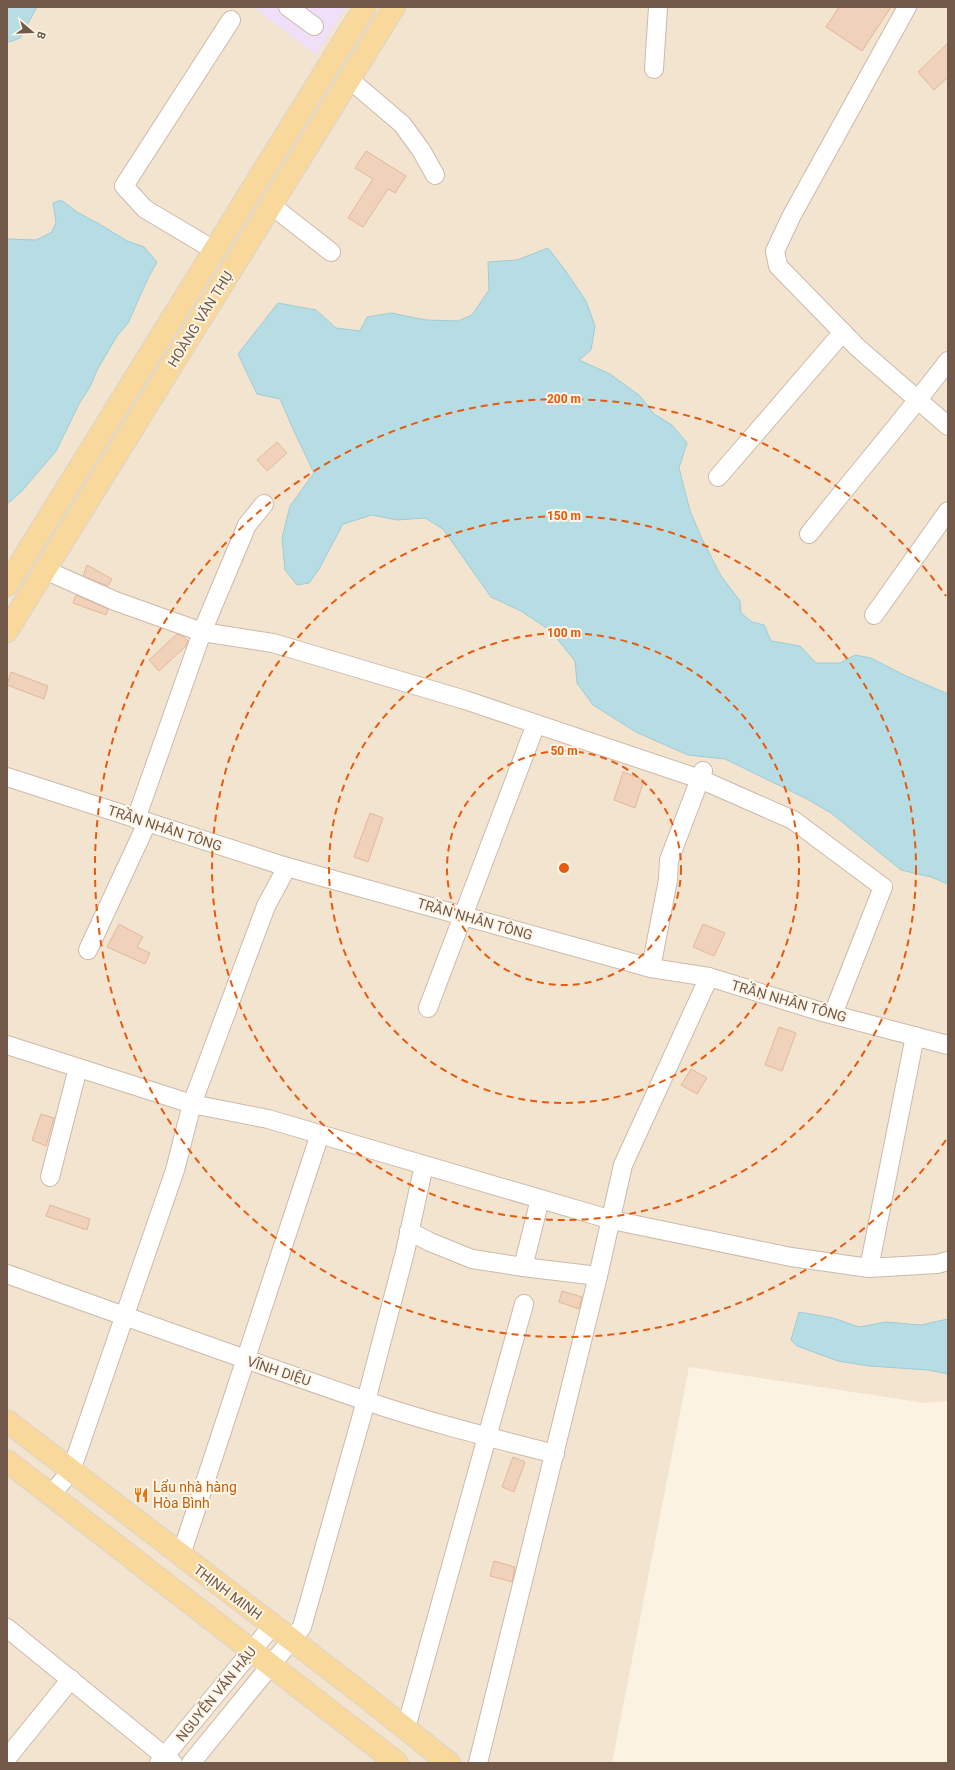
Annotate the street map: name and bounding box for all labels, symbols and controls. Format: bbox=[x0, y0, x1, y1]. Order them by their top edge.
north arrow bbox=[12, 12, 52, 52]
text: B bbox=[34, 30, 48, 41]
street label: HOÀNG VĂN THỤ bbox=[163, 268, 236, 370]
text: 200 m bbox=[547, 392, 581, 406]
text: 150 m bbox=[547, 509, 581, 523]
text: 100 m bbox=[547, 626, 581, 640]
text: 50 m bbox=[550, 744, 578, 758]
street label: TRẦN NHÂN TÔNG bbox=[106, 800, 225, 854]
centre of rings bbox=[557, 861, 571, 875]
street label: TRẦN NHÂN TÔNG bbox=[415, 893, 535, 943]
street label: TRẦN NHÂN TÔNG bbox=[729, 975, 849, 1025]
street label: VĨNH DIỆU bbox=[245, 1352, 313, 1389]
place label: Lẩu nhà hàng Hòa Bình bbox=[153, 1479, 237, 1511]
restaurant icon: Lẩu nhà hàng Hòa Bình bbox=[132, 1486, 150, 1504]
street label: THỊNH MINH bbox=[191, 1561, 265, 1623]
street label: NGUYỄN VĂN HẬU bbox=[171, 1642, 259, 1745]

